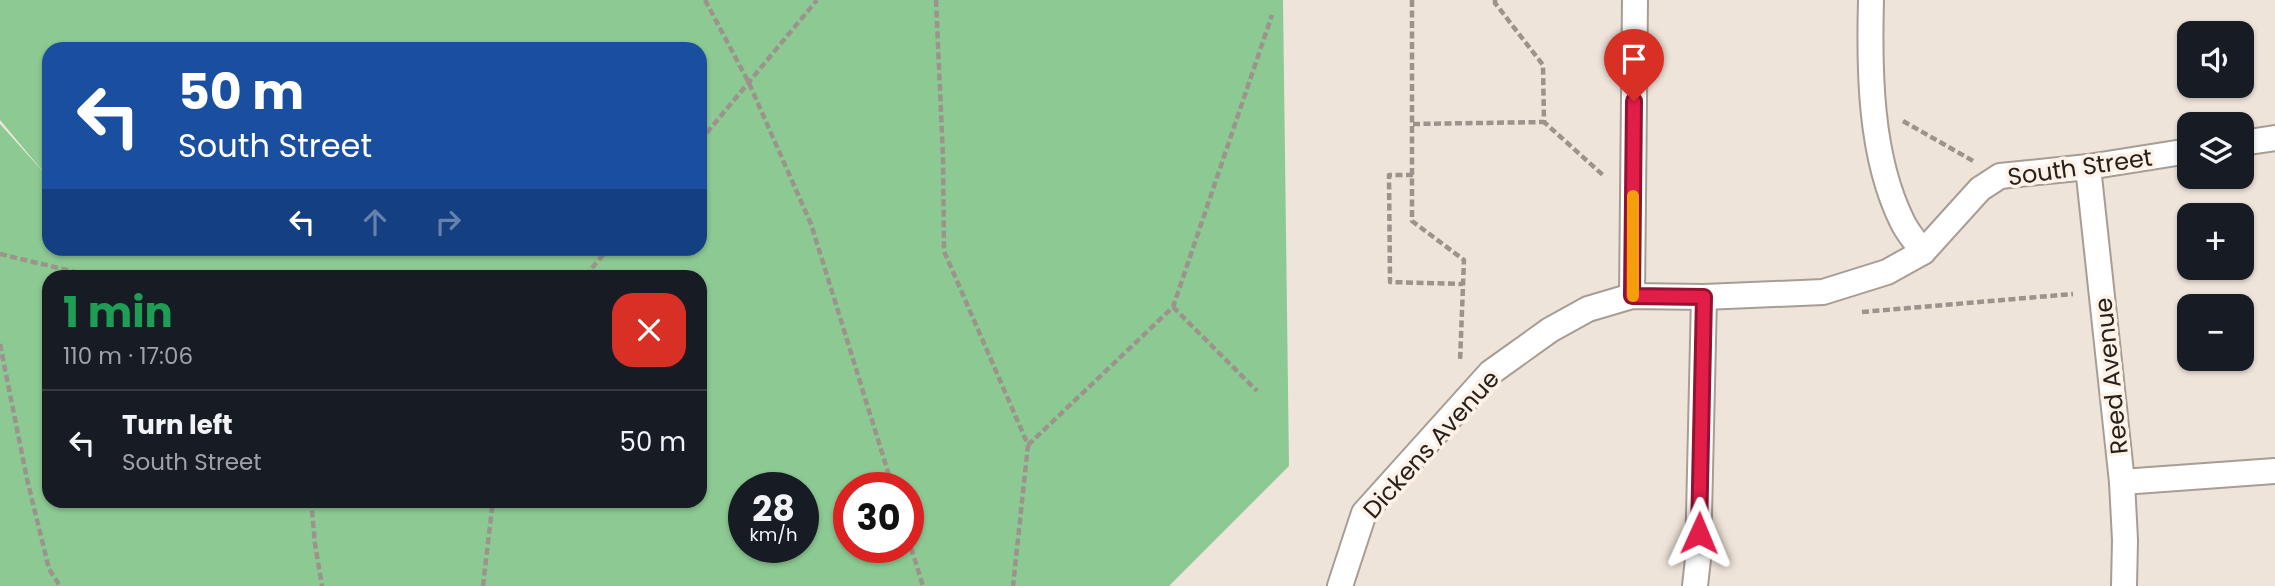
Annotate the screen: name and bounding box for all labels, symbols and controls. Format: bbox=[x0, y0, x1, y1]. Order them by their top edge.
map controls bbox=[2177, 21, 2254, 371]
button: sound bbox=[2177, 21, 2254, 98]
pin bbox=[1604, 29, 1664, 101]
icon: arrive bbox=[1615, 40, 1653, 78]
text: 50 m bbox=[178, 58, 304, 126]
icon: left bbox=[63, 70, 154, 161]
button: layers bbox=[2177, 112, 2254, 189]
text: South Street bbox=[178, 123, 372, 168]
street label: South Street bbox=[2006, 141, 2154, 193]
icon: left bbox=[283, 203, 321, 241]
icon: ahead bbox=[356, 203, 394, 241]
icon: right bbox=[429, 203, 467, 241]
button: + bbox=[2177, 203, 2254, 280]
text: 1 min bbox=[63, 283, 173, 342]
button: close bbox=[612, 293, 686, 367]
button: − bbox=[2177, 294, 2254, 371]
street label: Reed Avenue bbox=[2086, 296, 2136, 456]
text: 110 m · 17:06 bbox=[63, 340, 193, 372]
street label: Dickens Avenue bbox=[1355, 363, 1507, 525]
text: Turn left bbox=[122, 407, 233, 443]
icon: left bbox=[63, 424, 101, 462]
text: 50 m bbox=[620, 424, 686, 460]
text: South Street bbox=[122, 446, 262, 478]
speed limit sign: 30 bbox=[833, 472, 924, 563]
text: 28 bbox=[752, 484, 795, 533]
position arrow bbox=[1662, 496, 1736, 570]
text: km/h bbox=[750, 522, 797, 547]

